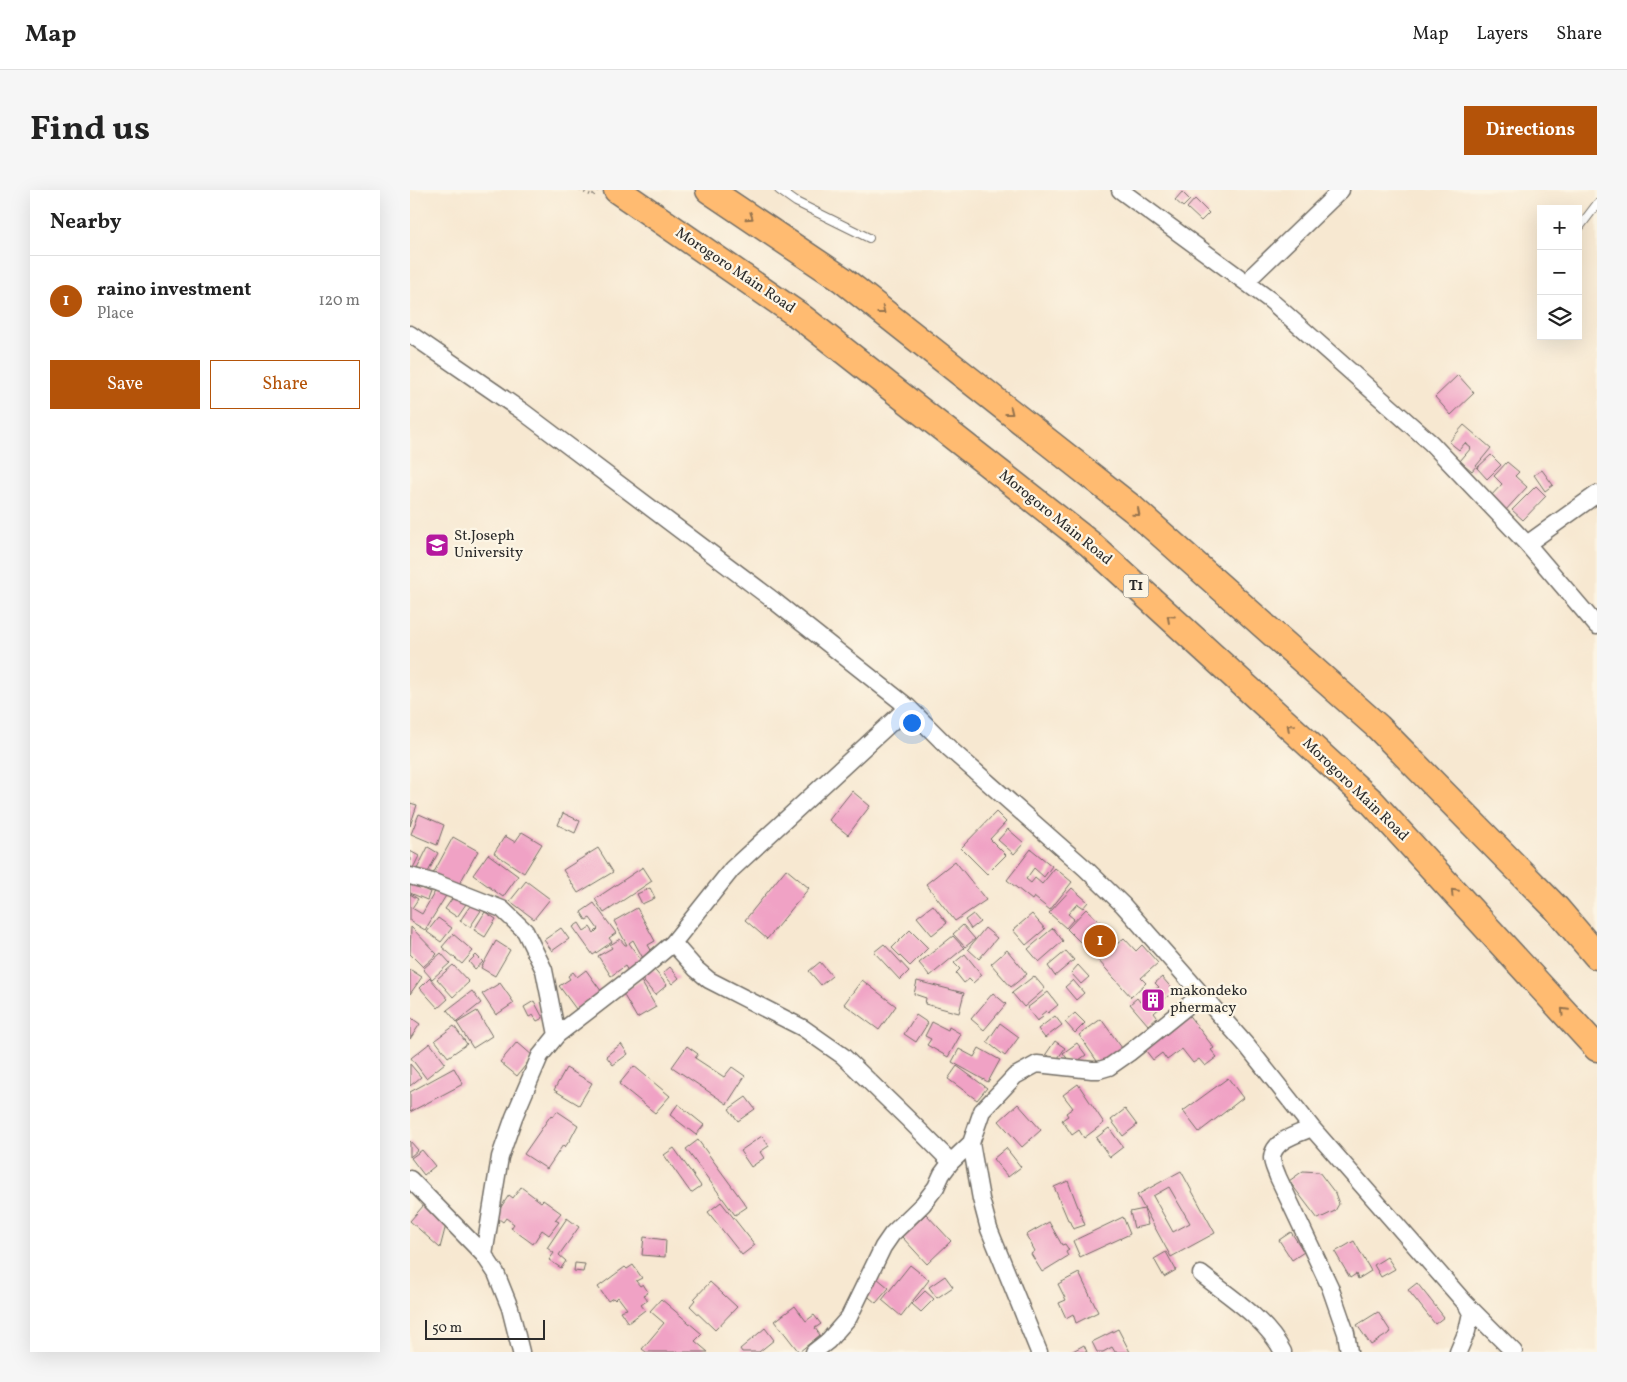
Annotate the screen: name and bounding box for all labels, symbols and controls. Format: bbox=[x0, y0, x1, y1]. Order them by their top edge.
text: Map bbox=[25, 18, 76, 52]
text: Map bbox=[1412, 22, 1448, 47]
text: Layers bbox=[1476, 22, 1528, 47]
text: Share bbox=[1556, 22, 1602, 47]
text: Find us bbox=[30, 106, 150, 154]
button: Directions bbox=[1464, 106, 1597, 155]
map controls bbox=[1537, 205, 1582, 340]
button: + bbox=[1537, 205, 1582, 250]
text: Nearby bbox=[50, 208, 121, 237]
one-way arrow bbox=[744, 211, 753, 220]
street label: Morogoro Main Road bbox=[671, 223, 799, 319]
button: − bbox=[1537, 250, 1582, 295]
text: raino investment bbox=[97, 277, 251, 303]
text: 1 bbox=[63, 290, 69, 312]
text: 120 m bbox=[318, 290, 360, 312]
button: layers bbox=[1537, 295, 1582, 340]
text: Place bbox=[97, 303, 134, 325]
one-way arrow bbox=[876, 305, 885, 313]
button: Save bbox=[50, 360, 200, 409]
button: Share bbox=[210, 360, 360, 409]
one-way arrow bbox=[1004, 406, 1013, 414]
street label: Morogoro Main Road bbox=[994, 466, 1116, 570]
one-way arrow bbox=[1131, 507, 1140, 515]
place label: St.Joseph University bbox=[454, 526, 523, 564]
school or university icon: St.Joseph University bbox=[424, 532, 450, 558]
road number: T1 bbox=[1124, 574, 1148, 598]
one-way arrow bbox=[1167, 614, 1176, 623]
your location bbox=[899, 710, 925, 736]
one-way arrow bbox=[1287, 724, 1296, 733]
street label: Morogoro Main Road bbox=[1297, 734, 1413, 846]
one-way arrow bbox=[1451, 888, 1460, 897]
pin: 1 bbox=[1084, 922, 1116, 960]
place label: makondeko phermacy bbox=[1170, 981, 1247, 1019]
building icon: makondeko phermacy bbox=[1140, 987, 1166, 1013]
one-way arrow bbox=[1561, 1008, 1570, 1017]
scale bar bbox=[425, 1317, 545, 1340]
text: 50 m bbox=[432, 1319, 462, 1338]

